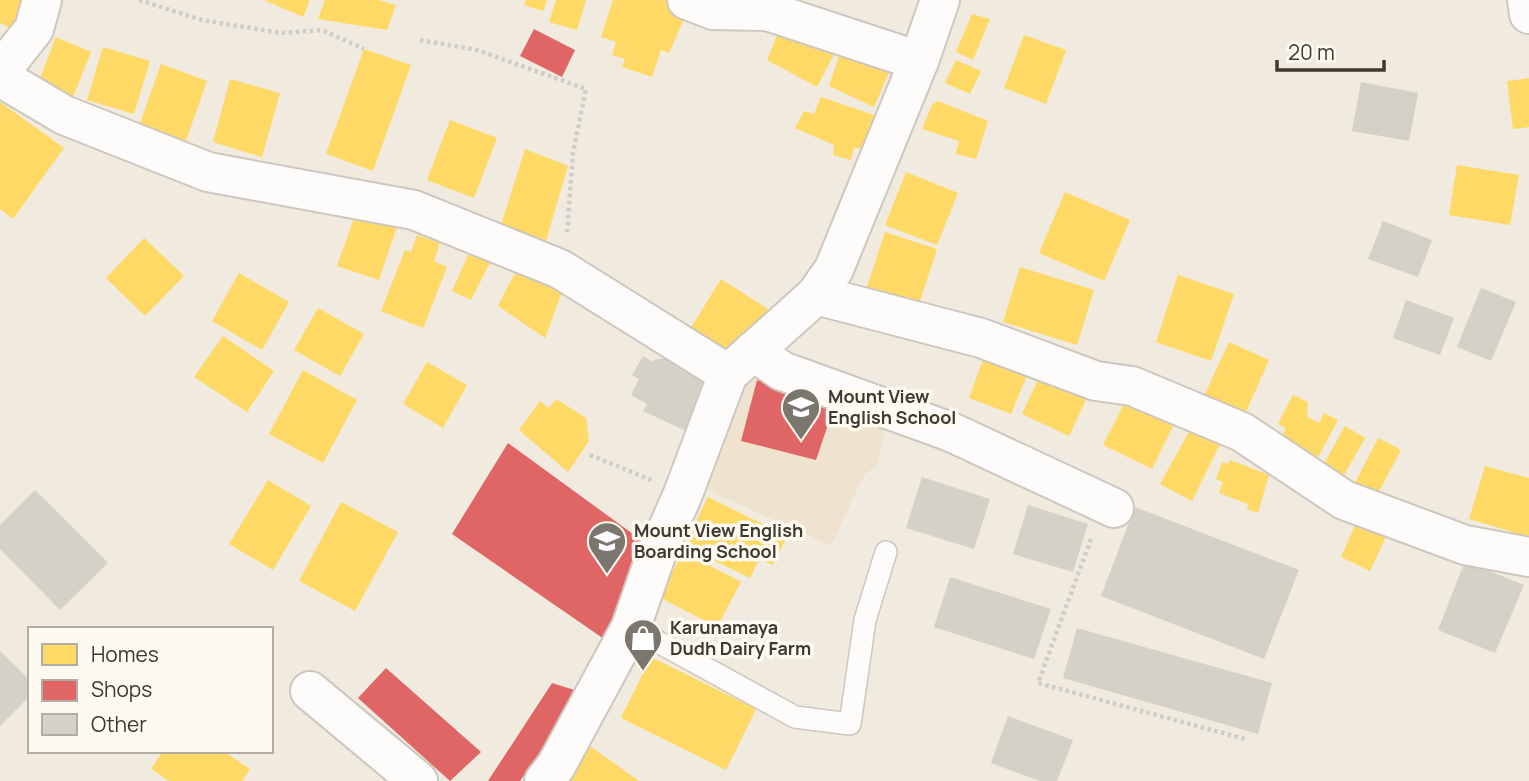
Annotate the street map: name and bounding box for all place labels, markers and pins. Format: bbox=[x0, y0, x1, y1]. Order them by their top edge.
place label: Mount View English School bbox=[828, 384, 956, 429]
school or university icon: Mount View English School bbox=[780, 386, 822, 441]
place label: Mount View English Boarding School bbox=[634, 518, 803, 563]
school or university icon: Mount View English Boarding School bbox=[586, 520, 628, 575]
place label: Karunamaya Dudh Dairy Farm bbox=[670, 615, 811, 660]
shop icon: Karunamaya Dudh Dairy Farm bbox=[622, 617, 664, 672]

